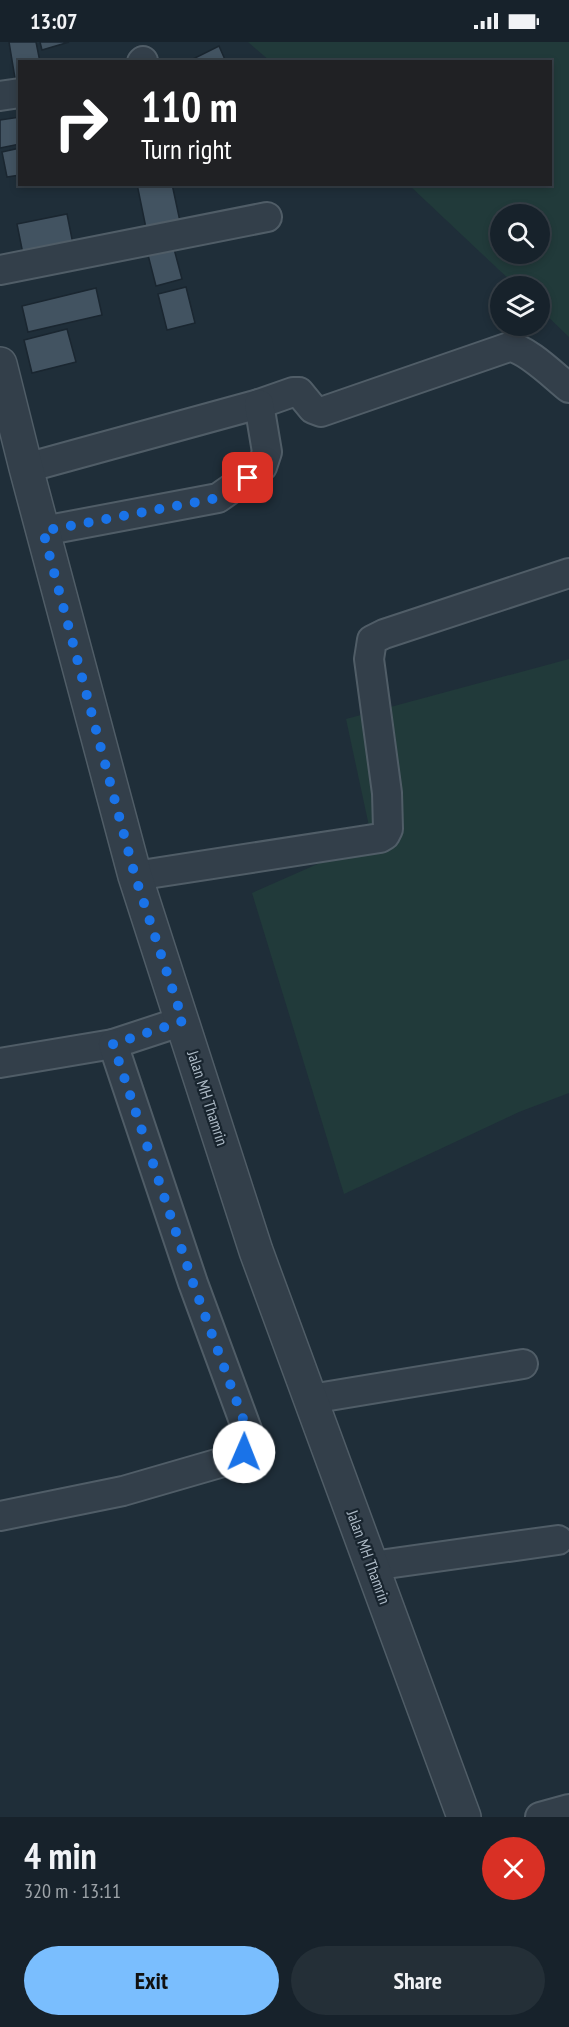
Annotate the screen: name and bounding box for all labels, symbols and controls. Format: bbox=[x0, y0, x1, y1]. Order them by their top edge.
text: 13:07 bbox=[30, 7, 78, 35]
text: 110 m bbox=[141, 79, 238, 134]
icon: right bbox=[42, 84, 120, 162]
text: Turn right bbox=[141, 132, 232, 166]
map controls bbox=[490, 204, 550, 336]
button: search bbox=[490, 204, 550, 264]
button: layers bbox=[490, 276, 550, 336]
pin bbox=[222, 452, 273, 503]
icon: arrive bbox=[231, 461, 264, 494]
street label: Jalan MH Thamrin bbox=[183, 1047, 233, 1148]
position arrow bbox=[212, 1420, 276, 1484]
street label: Jalan MH Thamrin bbox=[342, 1506, 395, 1607]
text: 4 min bbox=[24, 1832, 97, 1879]
button: close bbox=[482, 1837, 545, 1900]
text: 320 m · 13:11 bbox=[24, 1878, 121, 1904]
button: Exit bbox=[24, 1946, 279, 2015]
button: Share bbox=[291, 1946, 545, 2015]

